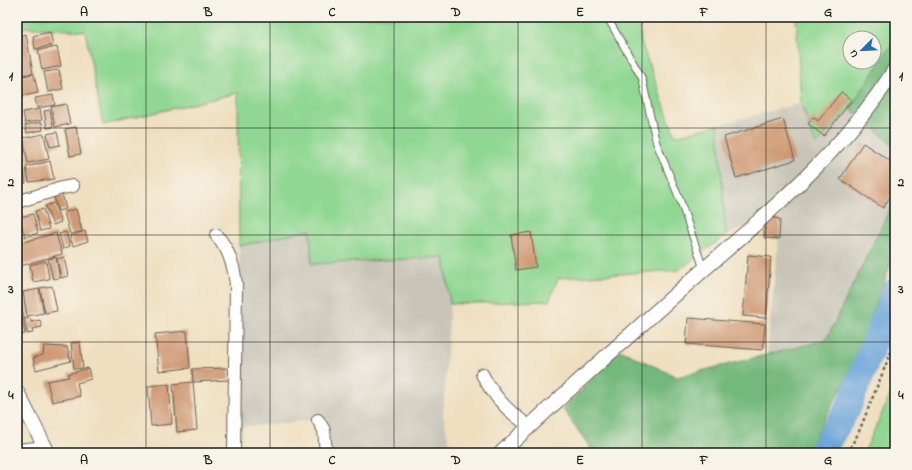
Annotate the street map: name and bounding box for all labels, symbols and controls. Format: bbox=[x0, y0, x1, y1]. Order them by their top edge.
text: A bbox=[80, 3, 88, 22]
text: B bbox=[203, 3, 213, 22]
text: C bbox=[328, 3, 336, 22]
text: D bbox=[450, 3, 461, 22]
text: E bbox=[576, 3, 584, 22]
text: F bbox=[699, 3, 709, 22]
text: G bbox=[824, 3, 832, 22]
north arrow bbox=[842, 30, 882, 70]
text: U bbox=[845, 47, 863, 60]
text: 1 bbox=[9, 67, 14, 86]
text: 1 bbox=[899, 67, 904, 86]
text: 2 bbox=[7, 173, 15, 192]
text: 2 bbox=[897, 173, 905, 192]
text: 3 bbox=[7, 280, 14, 299]
text: 3 bbox=[897, 280, 904, 299]
text: 4 bbox=[7, 386, 14, 405]
text: 4 bbox=[897, 386, 904, 405]
text: A bbox=[80, 451, 88, 470]
text: B bbox=[203, 451, 213, 470]
text: C bbox=[328, 451, 336, 470]
text: D bbox=[450, 451, 461, 470]
text: E bbox=[576, 451, 584, 470]
text: F bbox=[699, 451, 709, 470]
text: G bbox=[824, 451, 832, 470]

